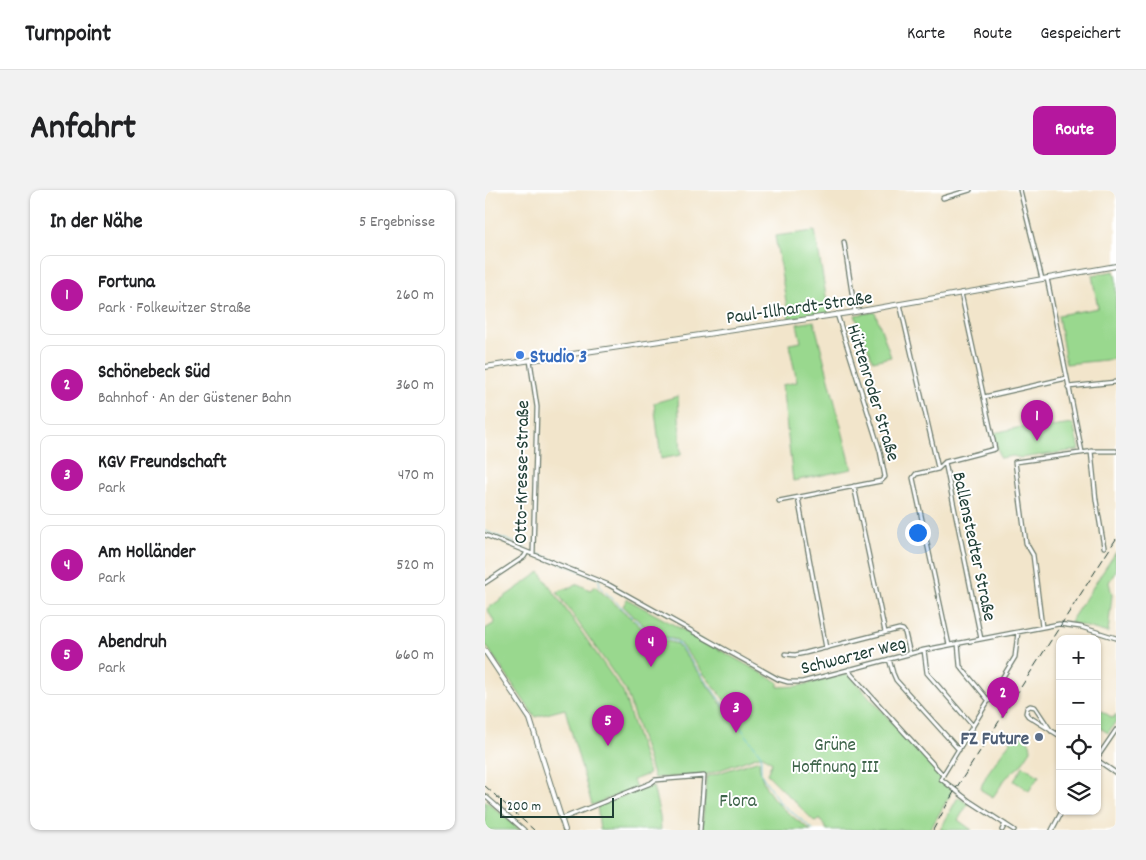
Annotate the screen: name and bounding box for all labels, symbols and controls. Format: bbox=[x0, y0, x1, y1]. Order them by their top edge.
text: Turnpoint bbox=[25, 18, 111, 52]
text: Karte bbox=[907, 22, 945, 47]
text: Route bbox=[973, 22, 1012, 47]
text: Gespeichert bbox=[1040, 22, 1121, 47]
text: Anfahrt bbox=[30, 105, 136, 155]
button: Route bbox=[1033, 106, 1116, 155]
text: In der Nähe bbox=[50, 208, 142, 238]
text: 5 Ergebnisse bbox=[359, 211, 435, 234]
text: Fortuna bbox=[98, 270, 155, 297]
text: 1 bbox=[65, 284, 69, 307]
text: 260 m bbox=[396, 284, 434, 307]
street label: Paul-Illhardt-Straße bbox=[725, 286, 874, 333]
text: Park · Folkewitzer Straße bbox=[98, 297, 251, 320]
street label: Hüttenroder Straße bbox=[838, 321, 905, 465]
place label: Studio 3 bbox=[530, 345, 587, 372]
marker: Studio 3 bbox=[514, 349, 526, 361]
text: Schönebeck Süd bbox=[98, 360, 210, 387]
text: 2 bbox=[64, 374, 71, 397]
text: 360 m bbox=[396, 374, 434, 397]
text: Bahnhof · An der Güstener Bahn bbox=[98, 387, 291, 410]
street label: Otto-Kresse-Straße bbox=[509, 400, 538, 544]
pin: 1 bbox=[1021, 400, 1053, 441]
text: KGV Freundschaft bbox=[98, 450, 227, 477]
text: 3 bbox=[63, 464, 71, 487]
text: 470 m bbox=[398, 464, 434, 487]
street label: Ballenstedter Straße bbox=[944, 470, 1002, 624]
text: Park bbox=[98, 477, 125, 500]
your location bbox=[905, 520, 931, 546]
text: Am Holländer bbox=[98, 540, 196, 567]
text: 4 bbox=[64, 554, 70, 577]
text: 520 m bbox=[396, 554, 434, 577]
text: Park bbox=[98, 567, 125, 590]
pin: 4 bbox=[635, 626, 667, 667]
text: Abendruh bbox=[98, 630, 167, 657]
street label: Schwarzer Weg bbox=[798, 631, 909, 683]
map controls bbox=[1056, 635, 1101, 815]
button: + bbox=[1056, 635, 1101, 680]
text: 5 bbox=[63, 644, 71, 667]
text: 660 m bbox=[395, 644, 434, 667]
text: Park bbox=[98, 657, 125, 680]
pin: 2 bbox=[987, 677, 1019, 718]
button: − bbox=[1056, 680, 1101, 725]
pin: 3 bbox=[720, 692, 752, 733]
pin: 5 bbox=[592, 705, 624, 746]
button: locate bbox=[1056, 725, 1101, 770]
place label: FZ Future bbox=[961, 727, 1029, 754]
marker: FZ Future bbox=[1033, 731, 1045, 743]
park label: Grüne Hoffnung III bbox=[791, 733, 879, 782]
button: layers bbox=[1056, 770, 1101, 815]
park label: Flora bbox=[719, 789, 758, 816]
scale bar bbox=[500, 795, 614, 818]
text: 200 m bbox=[507, 797, 541, 817]

